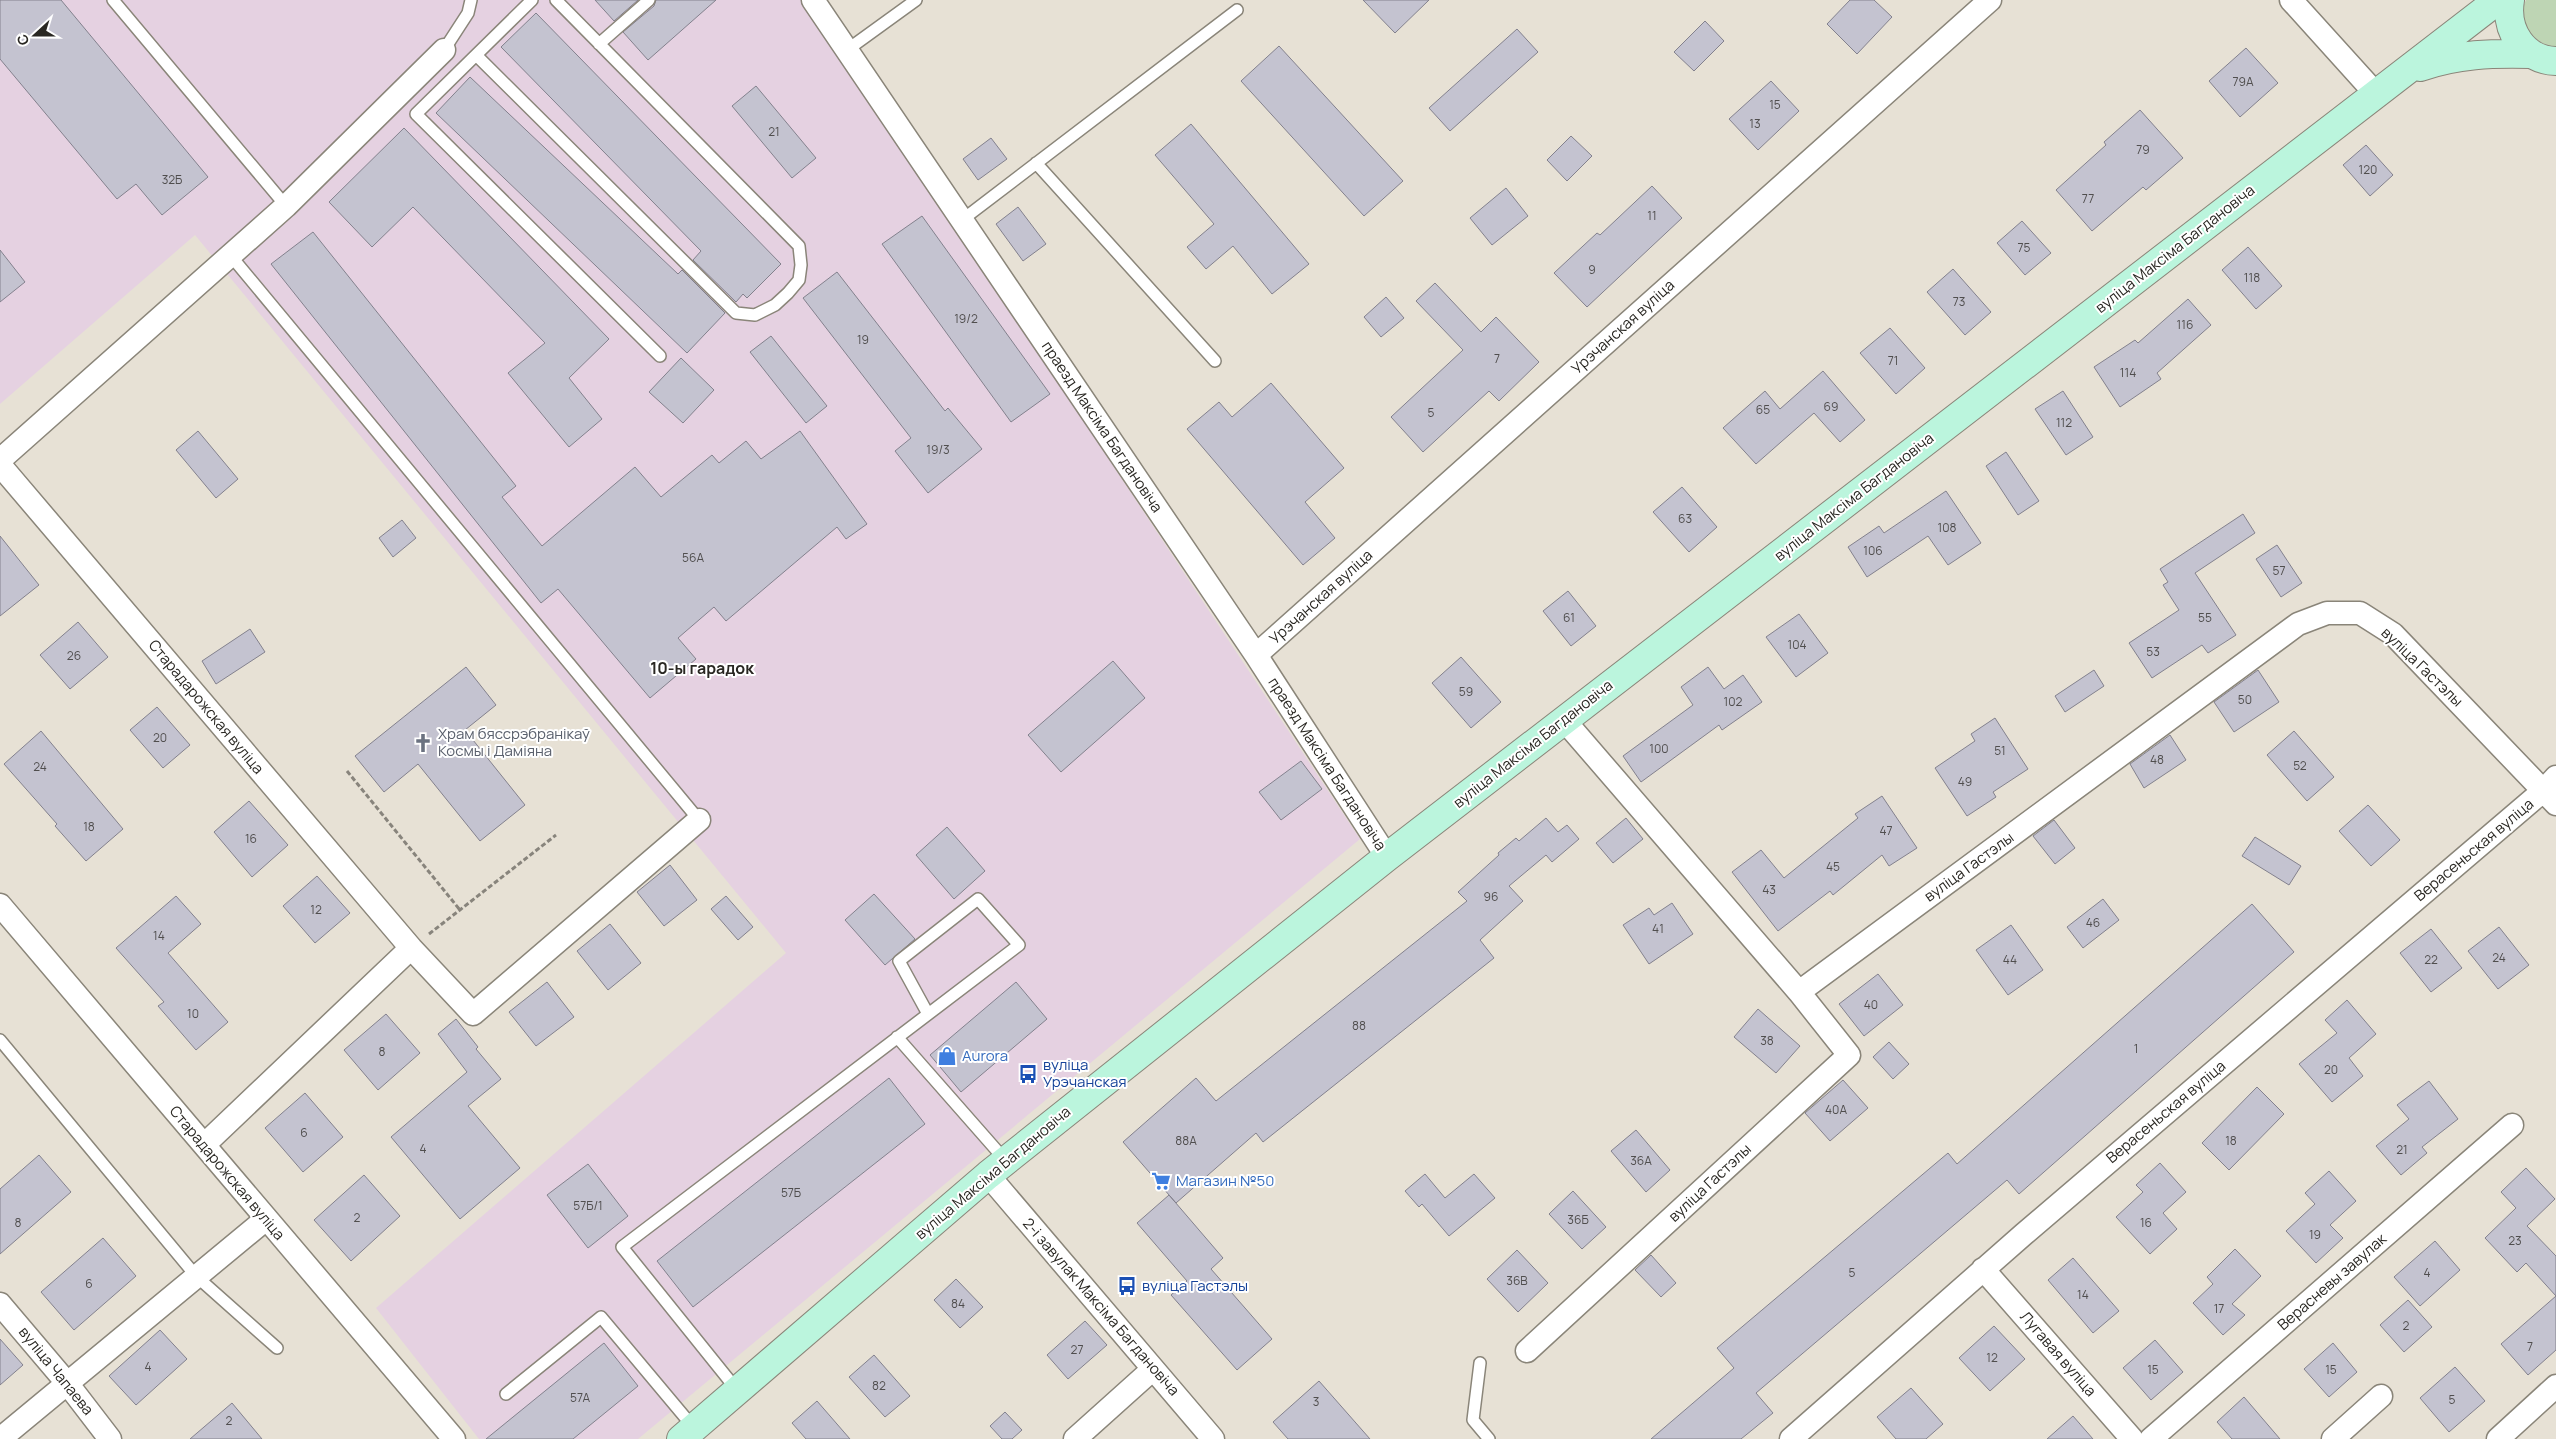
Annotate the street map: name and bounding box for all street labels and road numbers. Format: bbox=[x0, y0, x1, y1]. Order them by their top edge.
street label: вуліца Максіма Багдановіча bbox=[2091, 180, 2259, 318]
street label: Урэчанская вуліца bbox=[1567, 275, 1679, 379]
street label: праезд Максіма Багдановіча bbox=[1037, 337, 1168, 517]
street label: вуліца Максіма Багдановіча bbox=[1770, 428, 1938, 566]
street label: Урэчанская вуліца bbox=[1265, 545, 1377, 649]
street label: вуліца Гастэлы bbox=[2377, 622, 2468, 711]
street label: Старадарожская вуліца bbox=[144, 635, 269, 778]
street label: праезд Максіма Багдановіча bbox=[1263, 673, 1391, 854]
street label: вуліца Максіма Багдановіча bbox=[1449, 675, 1617, 813]
street label: Верасеньская вуліца bbox=[2410, 793, 2538, 906]
street label: вуліца Гастэлы bbox=[1920, 827, 2018, 906]
street label: Верасеньская вуліца bbox=[2102, 1055, 2230, 1168]
street label: Старадарожская вуліца bbox=[165, 1101, 290, 1244]
street label: вуліца Максіма Багдановіча bbox=[910, 1101, 1075, 1244]
street label: вуліца Гастэлы bbox=[1664, 1139, 1756, 1227]
street label: 2-і завулак Максіма Багдановіча bbox=[1018, 1213, 1184, 1400]
street label: Верасневы завулак bbox=[2273, 1228, 2391, 1335]
street label: Лугавая вуліца bbox=[2016, 1307, 2101, 1401]
street label: вуліца Чапаева bbox=[14, 1322, 99, 1419]

